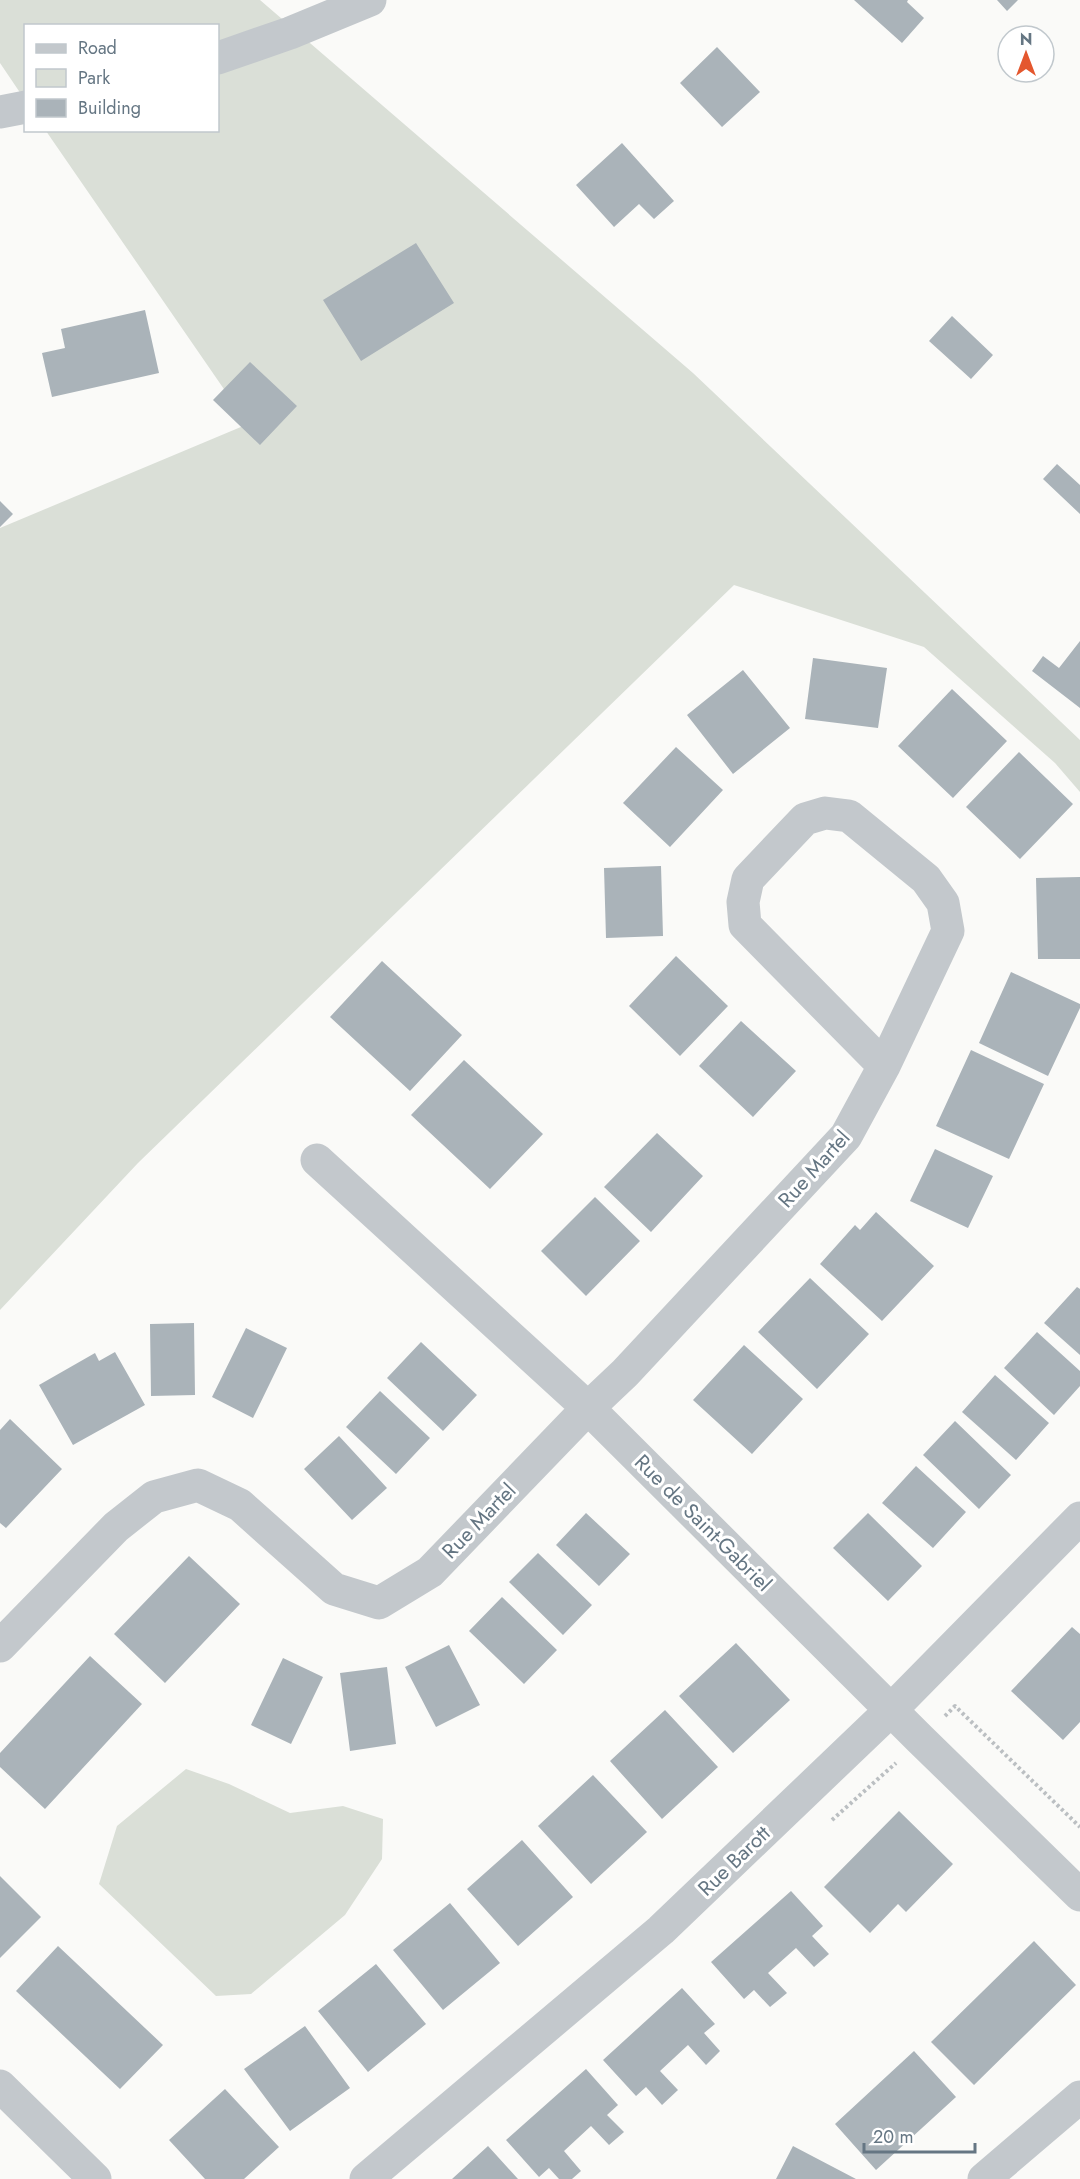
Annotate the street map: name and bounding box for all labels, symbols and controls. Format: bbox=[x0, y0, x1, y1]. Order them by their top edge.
legend bbox=[24, 24, 219, 132]
north arrow bbox=[996, 24, 1056, 84]
text: N bbox=[1020, 28, 1032, 51]
text: Road bbox=[78, 35, 117, 61]
text: Park bbox=[78, 65, 110, 91]
text: Building bbox=[78, 95, 141, 121]
street label: Rue Martel bbox=[771, 1124, 857, 1214]
street label: Rue de Saint-Gabriel bbox=[628, 1448, 778, 1598]
street label: Rue Martel bbox=[435, 1476, 523, 1566]
street label: Rue Barott bbox=[691, 1819, 777, 1903]
scale bar bbox=[864, 2116, 975, 2154]
text: 20 m bbox=[873, 2124, 913, 2150]

